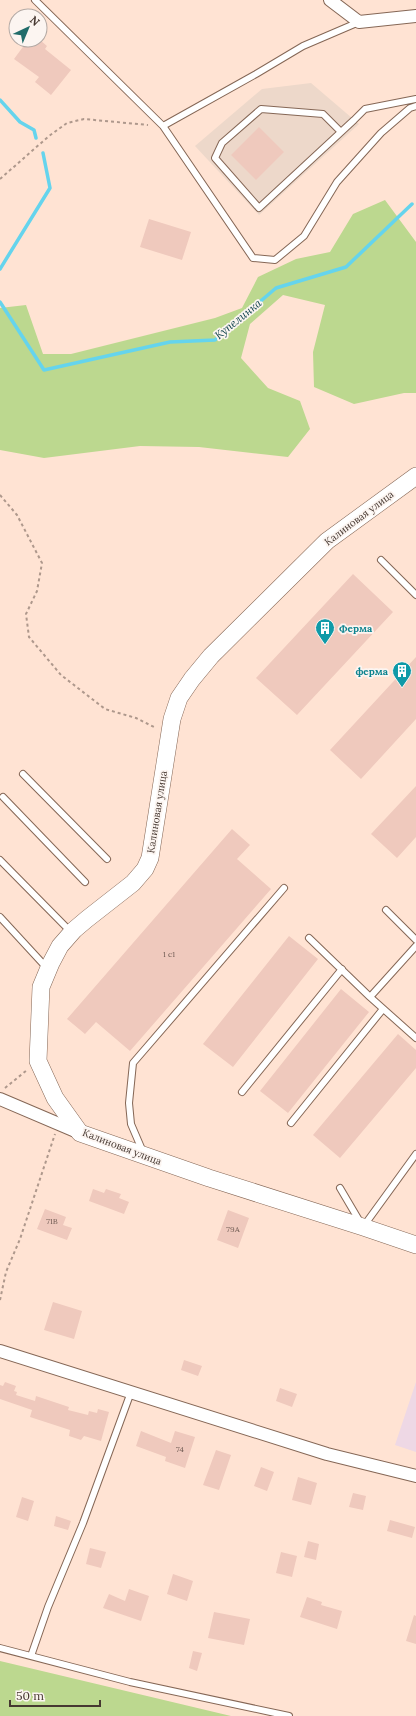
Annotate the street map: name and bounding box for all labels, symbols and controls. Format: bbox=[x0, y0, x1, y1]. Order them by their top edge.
north arrow bbox=[8, 8, 48, 48]
text: N bbox=[27, 13, 43, 29]
water label: Купелинка bbox=[212, 295, 265, 342]
street label: Калиновая улица bbox=[322, 488, 396, 548]
building icon: Ферма bbox=[314, 617, 336, 645]
place label: Ферма bbox=[339, 622, 373, 635]
building icon: ферма bbox=[391, 660, 413, 688]
place label: ферма bbox=[355, 665, 389, 678]
street label: Калиновая улица bbox=[144, 770, 170, 854]
house number: 1 с1 bbox=[163, 949, 175, 959]
street label: Калиновая улица bbox=[81, 1126, 163, 1168]
house number: 71В bbox=[46, 1216, 58, 1226]
house number: 79А bbox=[226, 1224, 241, 1234]
house number: 74 bbox=[176, 1444, 185, 1454]
scale bar bbox=[10, 1682, 100, 1708]
text: 50 m bbox=[16, 1688, 44, 1703]

